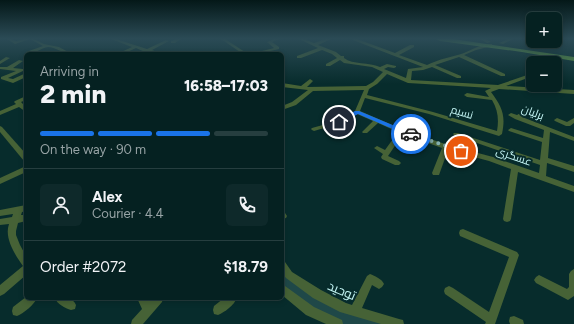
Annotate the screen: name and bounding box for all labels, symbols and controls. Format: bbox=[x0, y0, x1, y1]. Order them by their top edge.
map controls bbox=[526, 12, 562, 92]
button: + bbox=[526, 12, 562, 48]
button: − bbox=[526, 56, 562, 92]
text: Arriving in bbox=[40, 64, 99, 79]
text: 16:58–17:03 bbox=[184, 77, 268, 95]
text: 2 min bbox=[40, 78, 106, 110]
street label: برلیان bbox=[520, 102, 546, 123]
street label: نسیم bbox=[449, 103, 475, 123]
pin bbox=[322, 105, 356, 139]
icon: home bbox=[328, 111, 350, 133]
courier bbox=[391, 114, 431, 154]
icon: car bbox=[400, 123, 422, 145]
pin bbox=[444, 134, 478, 168]
icon: bag bbox=[450, 140, 472, 162]
text: On the way · 90 m bbox=[40, 142, 146, 157]
street label: عسگری bbox=[494, 144, 533, 169]
button: person bbox=[40, 184, 82, 226]
button: phone bbox=[226, 184, 268, 226]
text: Alex bbox=[92, 188, 122, 206]
text: Courier · 4.4 bbox=[92, 206, 164, 221]
text: Order #2072 bbox=[40, 258, 126, 276]
text: $18.79 bbox=[223, 258, 268, 276]
street label: توحید bbox=[326, 278, 359, 303]

